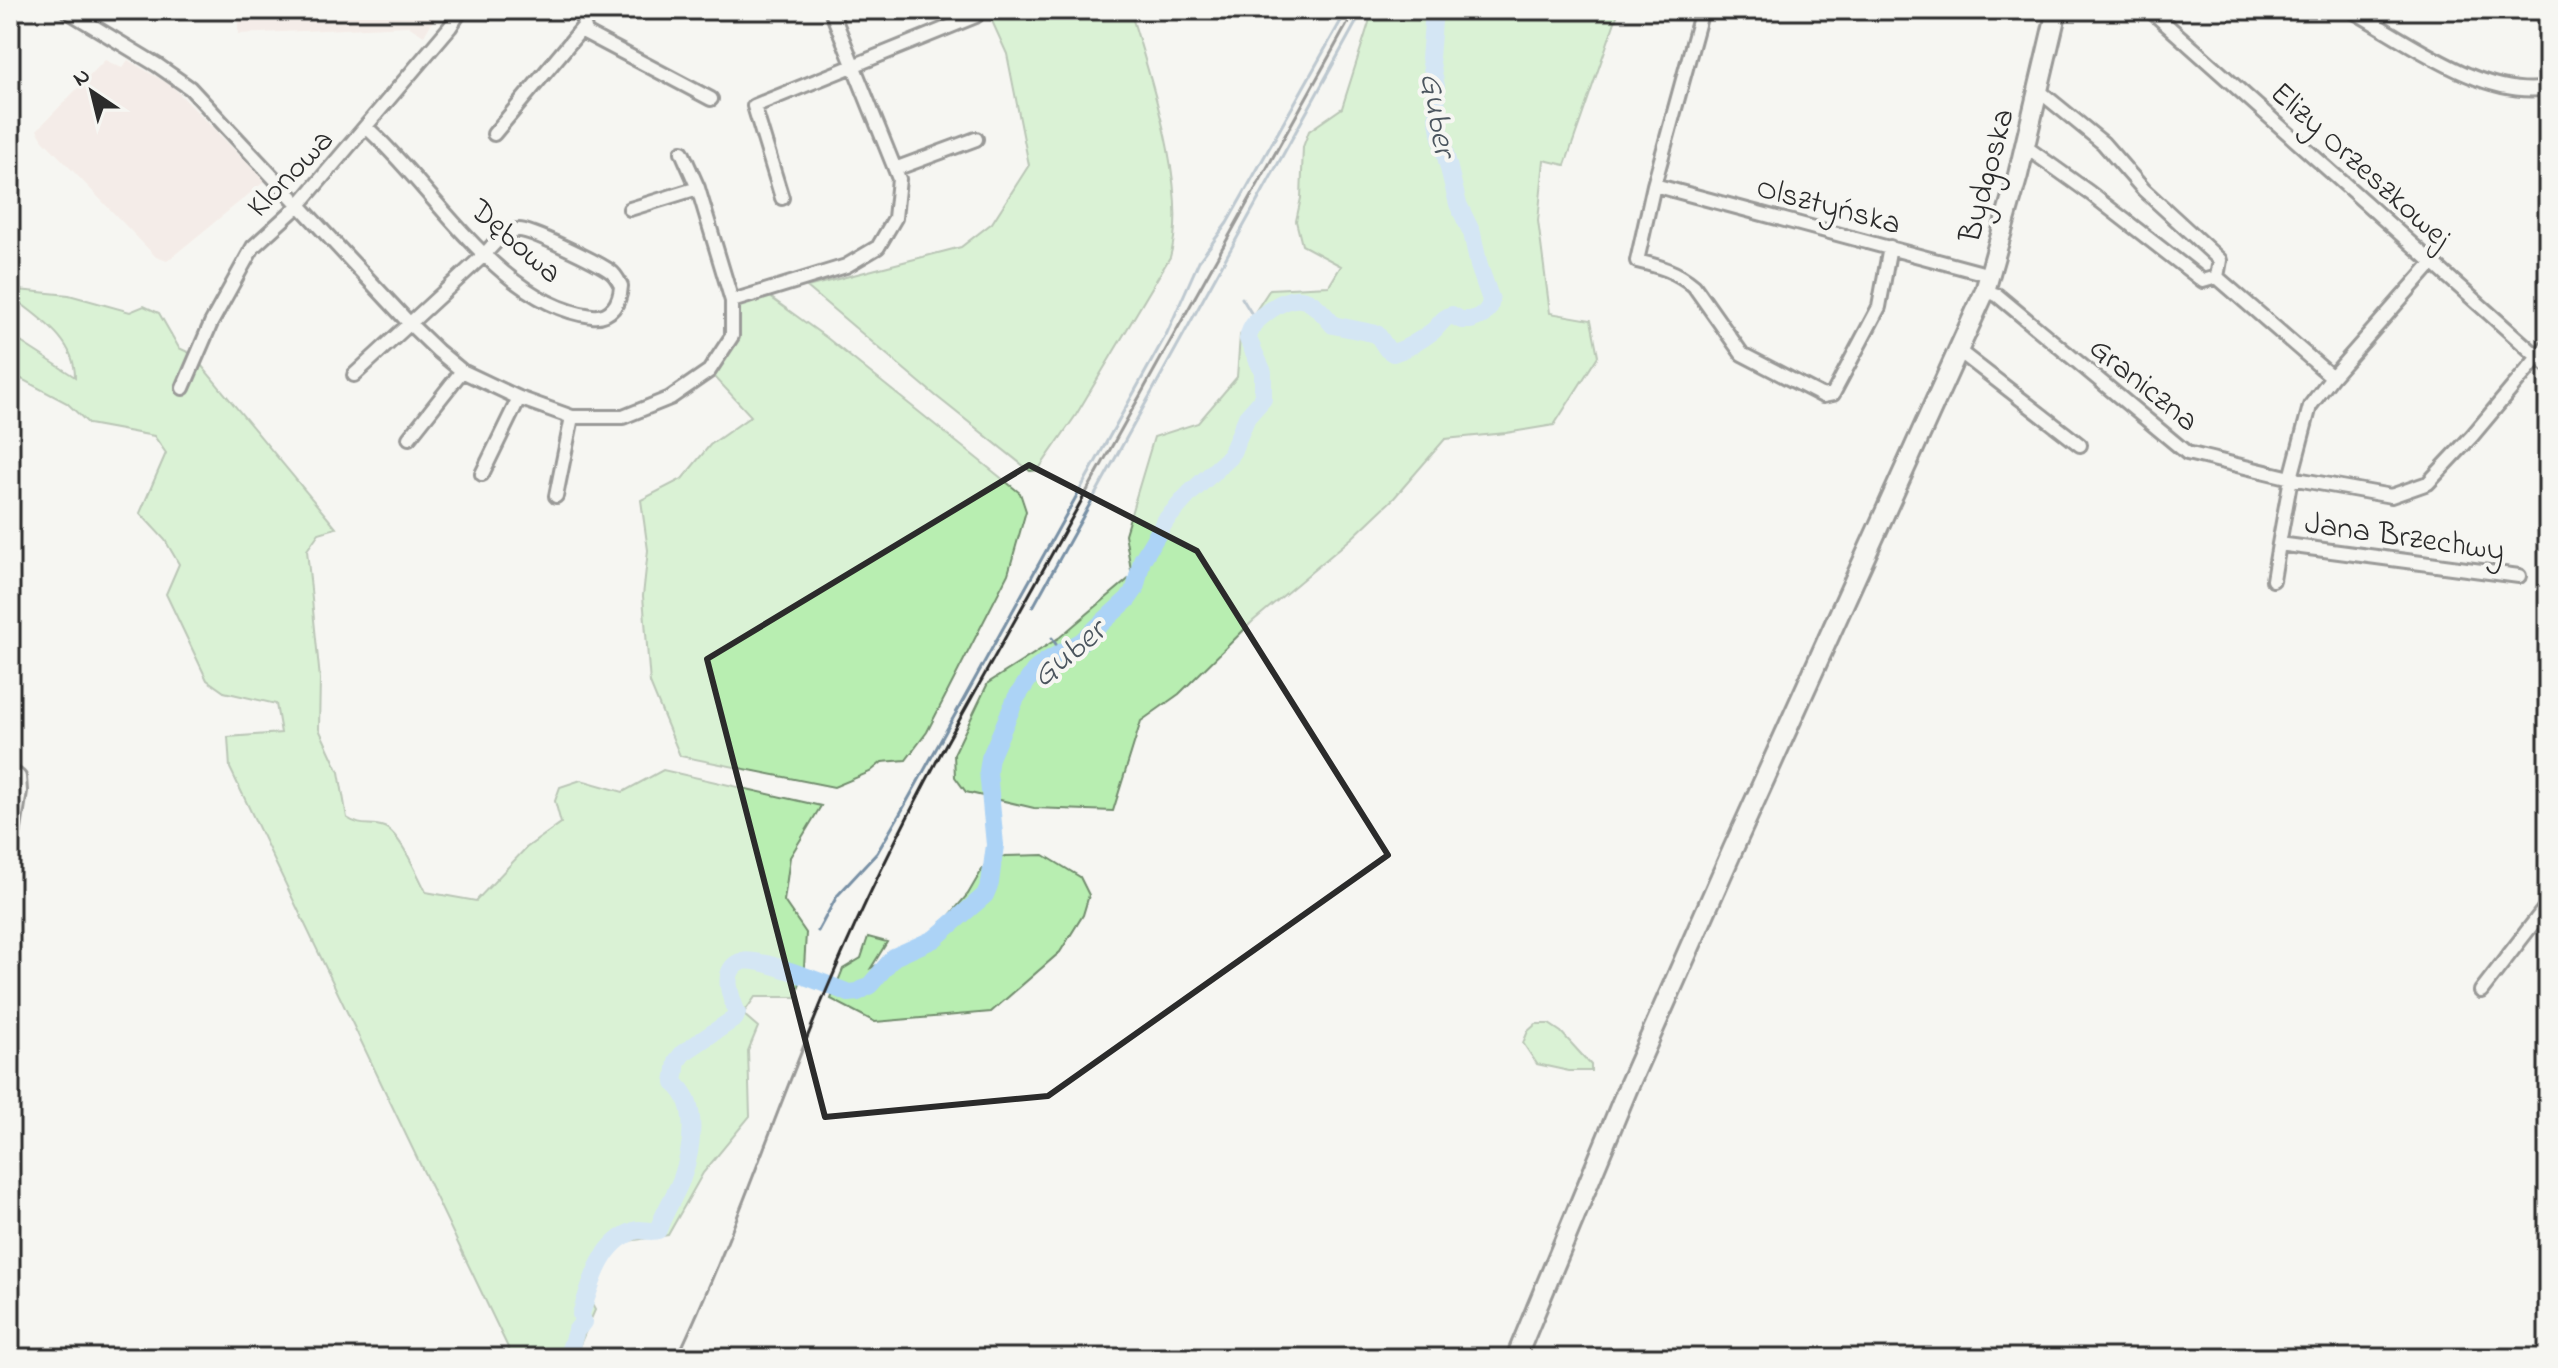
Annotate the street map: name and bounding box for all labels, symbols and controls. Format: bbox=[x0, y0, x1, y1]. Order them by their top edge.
north arrow bbox=[52, 52, 132, 132]
text: N bbox=[67, 61, 98, 95]
water label: Guber bbox=[1404, 69, 1469, 165]
street label: Elizy Orzeszkowej bbox=[2258, 72, 2461, 262]
street label: Bydgoska bbox=[1948, 104, 2029, 249]
street label: Klonowa bbox=[237, 119, 346, 230]
street label: Olsztyńska bbox=[1751, 166, 1906, 249]
street label: Dębowa bbox=[457, 188, 571, 296]
street label: Graniczna bbox=[2078, 327, 2208, 445]
street label: Jana Brzechwy bbox=[2302, 501, 2507, 576]
water label: Guber bbox=[1021, 606, 1121, 701]

